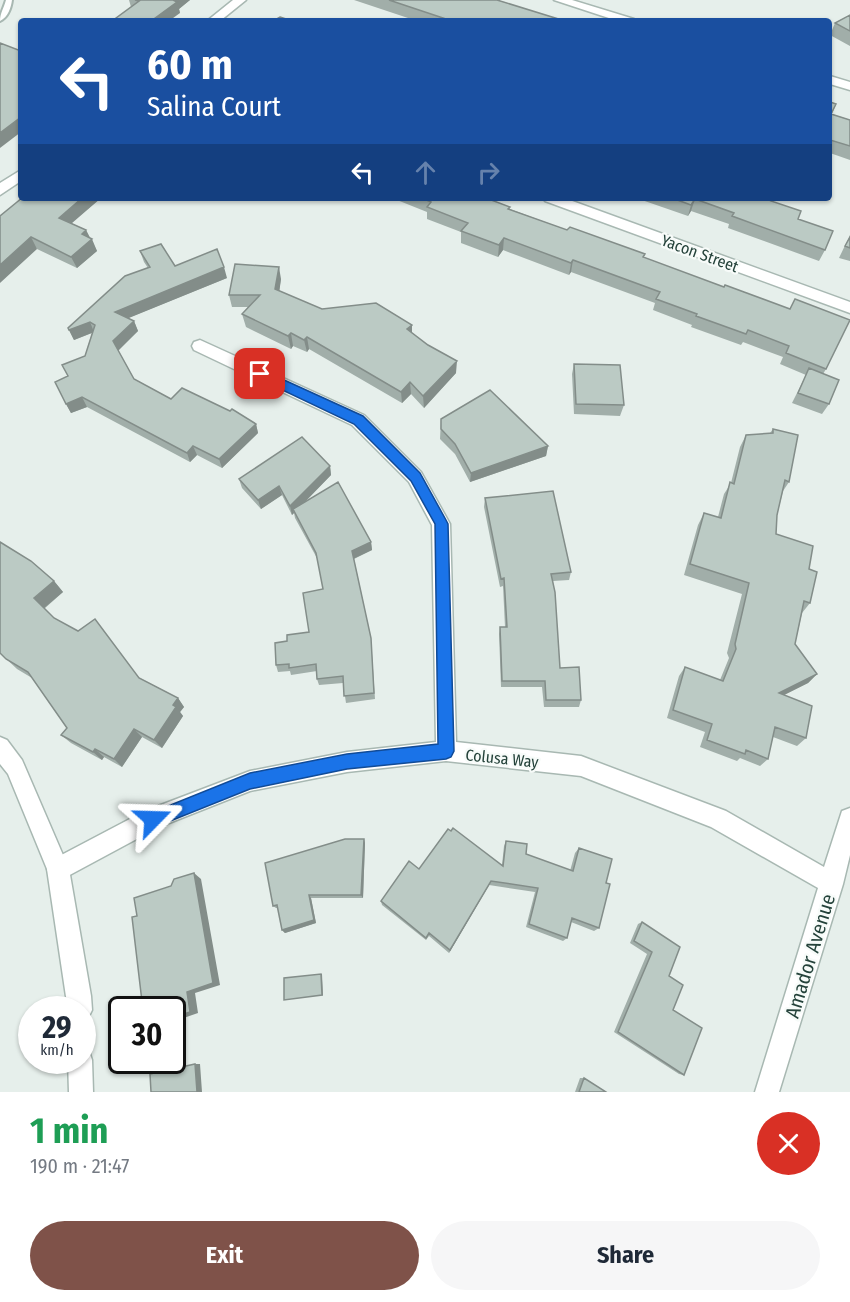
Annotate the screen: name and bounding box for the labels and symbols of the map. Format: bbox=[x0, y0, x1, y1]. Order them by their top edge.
street label: Yacon Street bbox=[659, 231, 742, 277]
pin bbox=[234, 348, 285, 399]
street label: Colusa Way bbox=[464, 745, 540, 772]
position arrow bbox=[121, 787, 185, 851]
street label: Amador Avenue bbox=[780, 891, 840, 1021]
speed limit sign: 30 bbox=[108, 996, 186, 1074]

